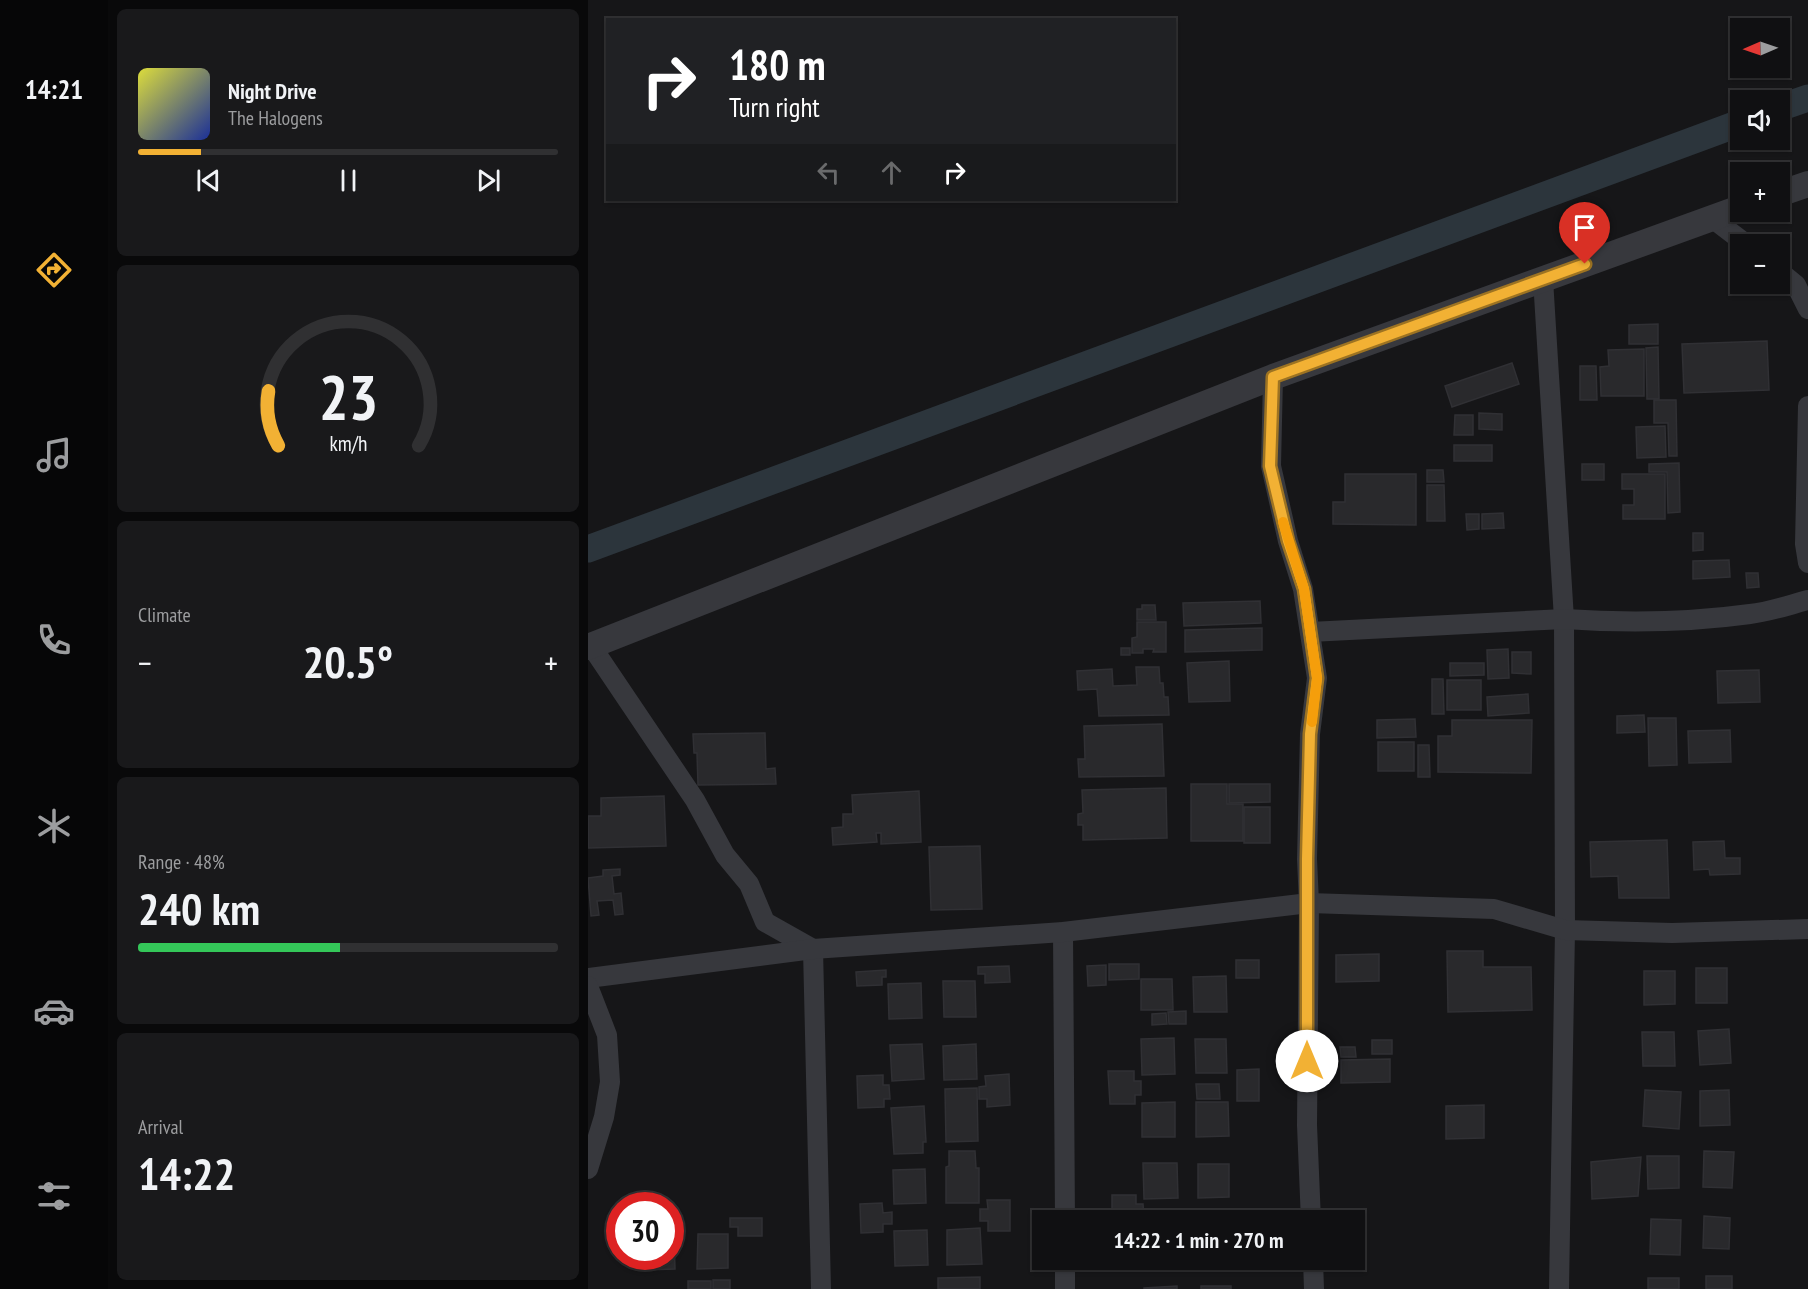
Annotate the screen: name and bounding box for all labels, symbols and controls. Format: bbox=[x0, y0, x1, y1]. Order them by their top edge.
north arrow bbox=[1730, 18, 1790, 78]
map controls bbox=[1730, 18, 1790, 294]
text: 180 m bbox=[729, 37, 826, 92]
icon: right bbox=[630, 42, 708, 120]
text: 14:21 bbox=[25, 72, 83, 106]
text: Night Drive bbox=[228, 77, 317, 105]
text: Turn right bbox=[729, 90, 820, 124]
button: sound bbox=[1730, 90, 1790, 150]
text: The Halogens bbox=[228, 105, 323, 131]
icon: left bbox=[812, 156, 845, 189]
icon: ahead bbox=[875, 156, 908, 189]
icon: right bbox=[938, 156, 971, 189]
button: + bbox=[1730, 162, 1790, 222]
icon: previous bbox=[192, 164, 225, 197]
icon: pause bbox=[332, 164, 365, 197]
icon: next bbox=[472, 164, 505, 197]
pin bbox=[1559, 202, 1610, 264]
icon: arrive bbox=[1568, 211, 1601, 244]
button: − bbox=[1730, 234, 1790, 294]
icon: directions bbox=[33, 249, 75, 291]
text: 23 bbox=[318, 356, 378, 437]
text: km/h bbox=[329, 429, 367, 457]
icon: music bbox=[33, 434, 75, 476]
text: Climate bbox=[138, 602, 191, 628]
icon: phone bbox=[33, 619, 75, 661]
text: 20.5° bbox=[303, 632, 393, 690]
text: − bbox=[138, 641, 152, 684]
text: + bbox=[544, 641, 558, 684]
icon: climate bbox=[33, 805, 75, 847]
text: Range · 48% bbox=[138, 849, 225, 875]
text: 240 km bbox=[138, 879, 260, 937]
icon: car bbox=[33, 990, 75, 1032]
position arrow bbox=[1275, 1029, 1339, 1093]
text: Arrival bbox=[138, 1114, 183, 1140]
text: 14:22 bbox=[138, 1144, 235, 1202]
icon: filters bbox=[33, 1175, 75, 1217]
speed limit sign: 30 bbox=[606, 1192, 684, 1270]
text: 14:22 · 1 min · 270 m bbox=[1113, 1226, 1284, 1254]

